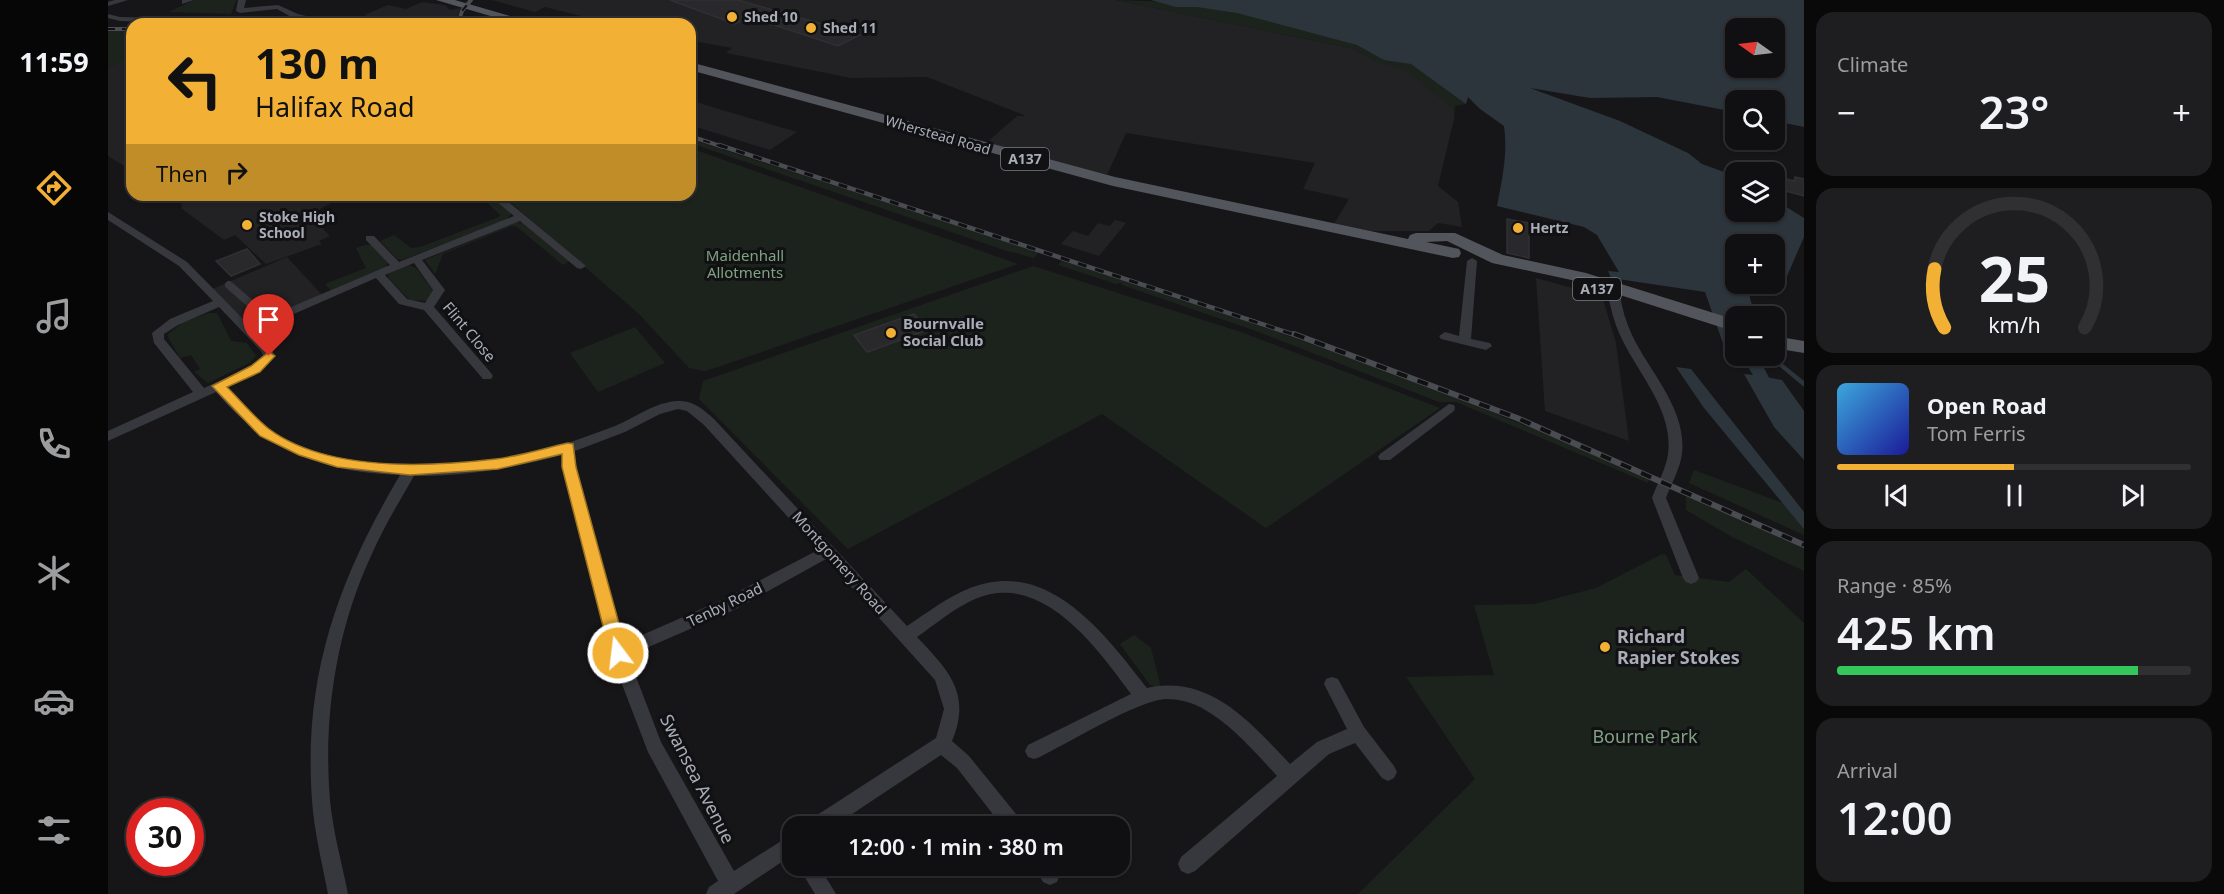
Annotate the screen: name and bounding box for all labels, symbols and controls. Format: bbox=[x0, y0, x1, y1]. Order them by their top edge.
place label: Shed 10 bbox=[744, 7, 798, 26]
marker: Shed 10 bbox=[725, 10, 739, 24]
place label: Shed 11 bbox=[823, 18, 877, 37]
north arrow bbox=[1725, 18, 1785, 78]
map controls bbox=[1725, 18, 1785, 366]
marker: Shed 11 bbox=[804, 21, 818, 35]
text: 130 m bbox=[255, 34, 379, 91]
icon: left bbox=[156, 42, 234, 120]
text: 11:59 bbox=[19, 43, 89, 80]
text: Climate bbox=[1837, 51, 1908, 78]
text: 23° bbox=[1979, 81, 2049, 142]
text: Halifax Road bbox=[255, 88, 415, 125]
button: search bbox=[1725, 90, 1785, 150]
text: − bbox=[1837, 90, 1856, 135]
text: + bbox=[2172, 90, 2191, 135]
street label: Wherstead Road bbox=[883, 110, 993, 159]
road number: A137 bbox=[1001, 148, 1049, 170]
icon: right bbox=[220, 156, 253, 189]
text: Then bbox=[156, 158, 208, 188]
button: layers bbox=[1725, 162, 1785, 222]
icon: directions bbox=[33, 167, 75, 209]
place label: Stoke High School bbox=[259, 207, 335, 242]
marker: Stoke High School bbox=[240, 218, 254, 232]
place label: Hertz bbox=[1530, 218, 1568, 237]
marker: Hertz bbox=[1511, 221, 1525, 235]
button: + bbox=[1725, 234, 1785, 294]
text: 25 bbox=[1978, 235, 2050, 320]
park label: Maidenhall Allotments bbox=[706, 245, 784, 282]
road number: A137 bbox=[1573, 278, 1621, 300]
pin bbox=[243, 294, 294, 356]
icon: music bbox=[33, 295, 75, 337]
street label: Flint Close bbox=[439, 297, 501, 365]
icon: arrive bbox=[252, 303, 285, 336]
button: − bbox=[1725, 306, 1785, 366]
text: km/h bbox=[1988, 310, 2040, 339]
place label: Bournvalle Social Club bbox=[903, 313, 984, 350]
marker: Bournvalle Social Club bbox=[884, 326, 898, 340]
text: Open Road bbox=[1927, 390, 2047, 420]
text: Tom Ferris bbox=[1927, 420, 2026, 447]
icon: phone bbox=[33, 423, 75, 465]
icon: previous bbox=[1880, 479, 1913, 512]
icon: pause bbox=[1998, 479, 2031, 512]
icon: next bbox=[2116, 479, 2149, 512]
street label: Montgomery Road bbox=[788, 507, 891, 618]
icon: climate bbox=[33, 552, 75, 594]
text: Range · 85% bbox=[1837, 572, 1952, 599]
street label: Tenby Road bbox=[684, 577, 766, 631]
text: 425 km bbox=[1837, 602, 1996, 663]
position arrow bbox=[586, 621, 650, 685]
place label: Richard Rapier Stokes bbox=[1617, 624, 1740, 669]
marker: Richard Rapier Stokes bbox=[1598, 640, 1612, 654]
icon: car bbox=[33, 680, 75, 722]
street label: Swansea Avenue bbox=[655, 710, 741, 847]
park label: Bourne Park bbox=[1592, 724, 1698, 748]
text: Arrival bbox=[1837, 757, 1898, 784]
text: 12:00 bbox=[1837, 787, 1952, 848]
speed limit sign: 30 bbox=[126, 798, 204, 876]
icon: filters bbox=[33, 809, 75, 851]
text: 12:00 · 1 min · 380 m bbox=[848, 831, 1064, 861]

